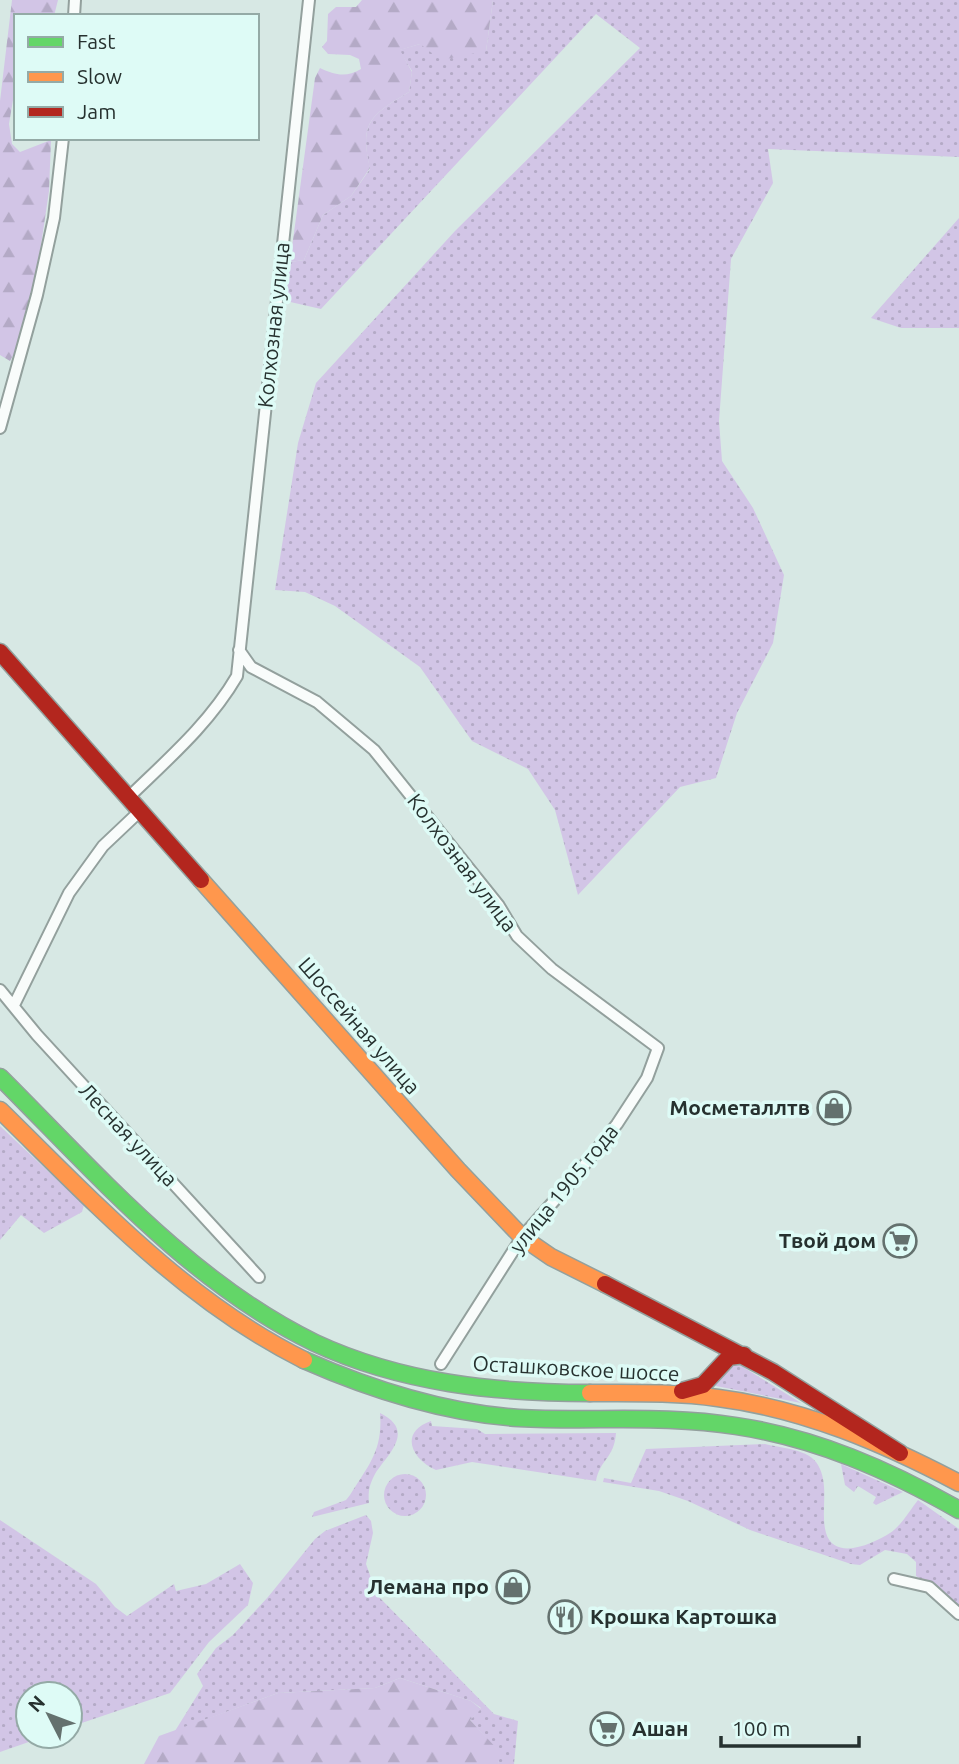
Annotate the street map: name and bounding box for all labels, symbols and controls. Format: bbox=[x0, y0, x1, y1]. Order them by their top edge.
legend bbox=[14, 14, 259, 140]
text: Fast bbox=[77, 29, 115, 53]
text: Slow bbox=[77, 64, 122, 88]
text: Jam bbox=[77, 99, 116, 123]
street label: Колхозная улица bbox=[252, 241, 294, 409]
street label: Колхозная улица bbox=[403, 789, 522, 936]
street label: Шоссейная улица bbox=[294, 952, 426, 1098]
street label: Лесная улица bbox=[75, 1078, 183, 1191]
shop icon: Мосметаллтв bbox=[815, 1089, 853, 1127]
place label: Мосметаллтв bbox=[670, 1095, 810, 1119]
street label: улица 1905 года bbox=[504, 1119, 622, 1257]
supermarket icon: Твой дом bbox=[881, 1222, 919, 1260]
place label: Твой дом bbox=[779, 1228, 876, 1252]
street label: Осташковское шоссе bbox=[472, 1351, 680, 1385]
shop icon: Лемана про bbox=[494, 1568, 532, 1606]
place label: Лемана про bbox=[367, 1574, 489, 1598]
restaurant icon: Крошка Картошка bbox=[546, 1598, 584, 1636]
place label: Крошка Картошка bbox=[590, 1604, 777, 1628]
north arrow bbox=[14, 1680, 84, 1750]
text: N bbox=[23, 1691, 49, 1716]
scale bar bbox=[721, 1704, 859, 1748]
supermarket icon: Ашан bbox=[588, 1710, 626, 1748]
place label: Ашан bbox=[632, 1716, 688, 1740]
text: 100 m bbox=[732, 1716, 790, 1740]

